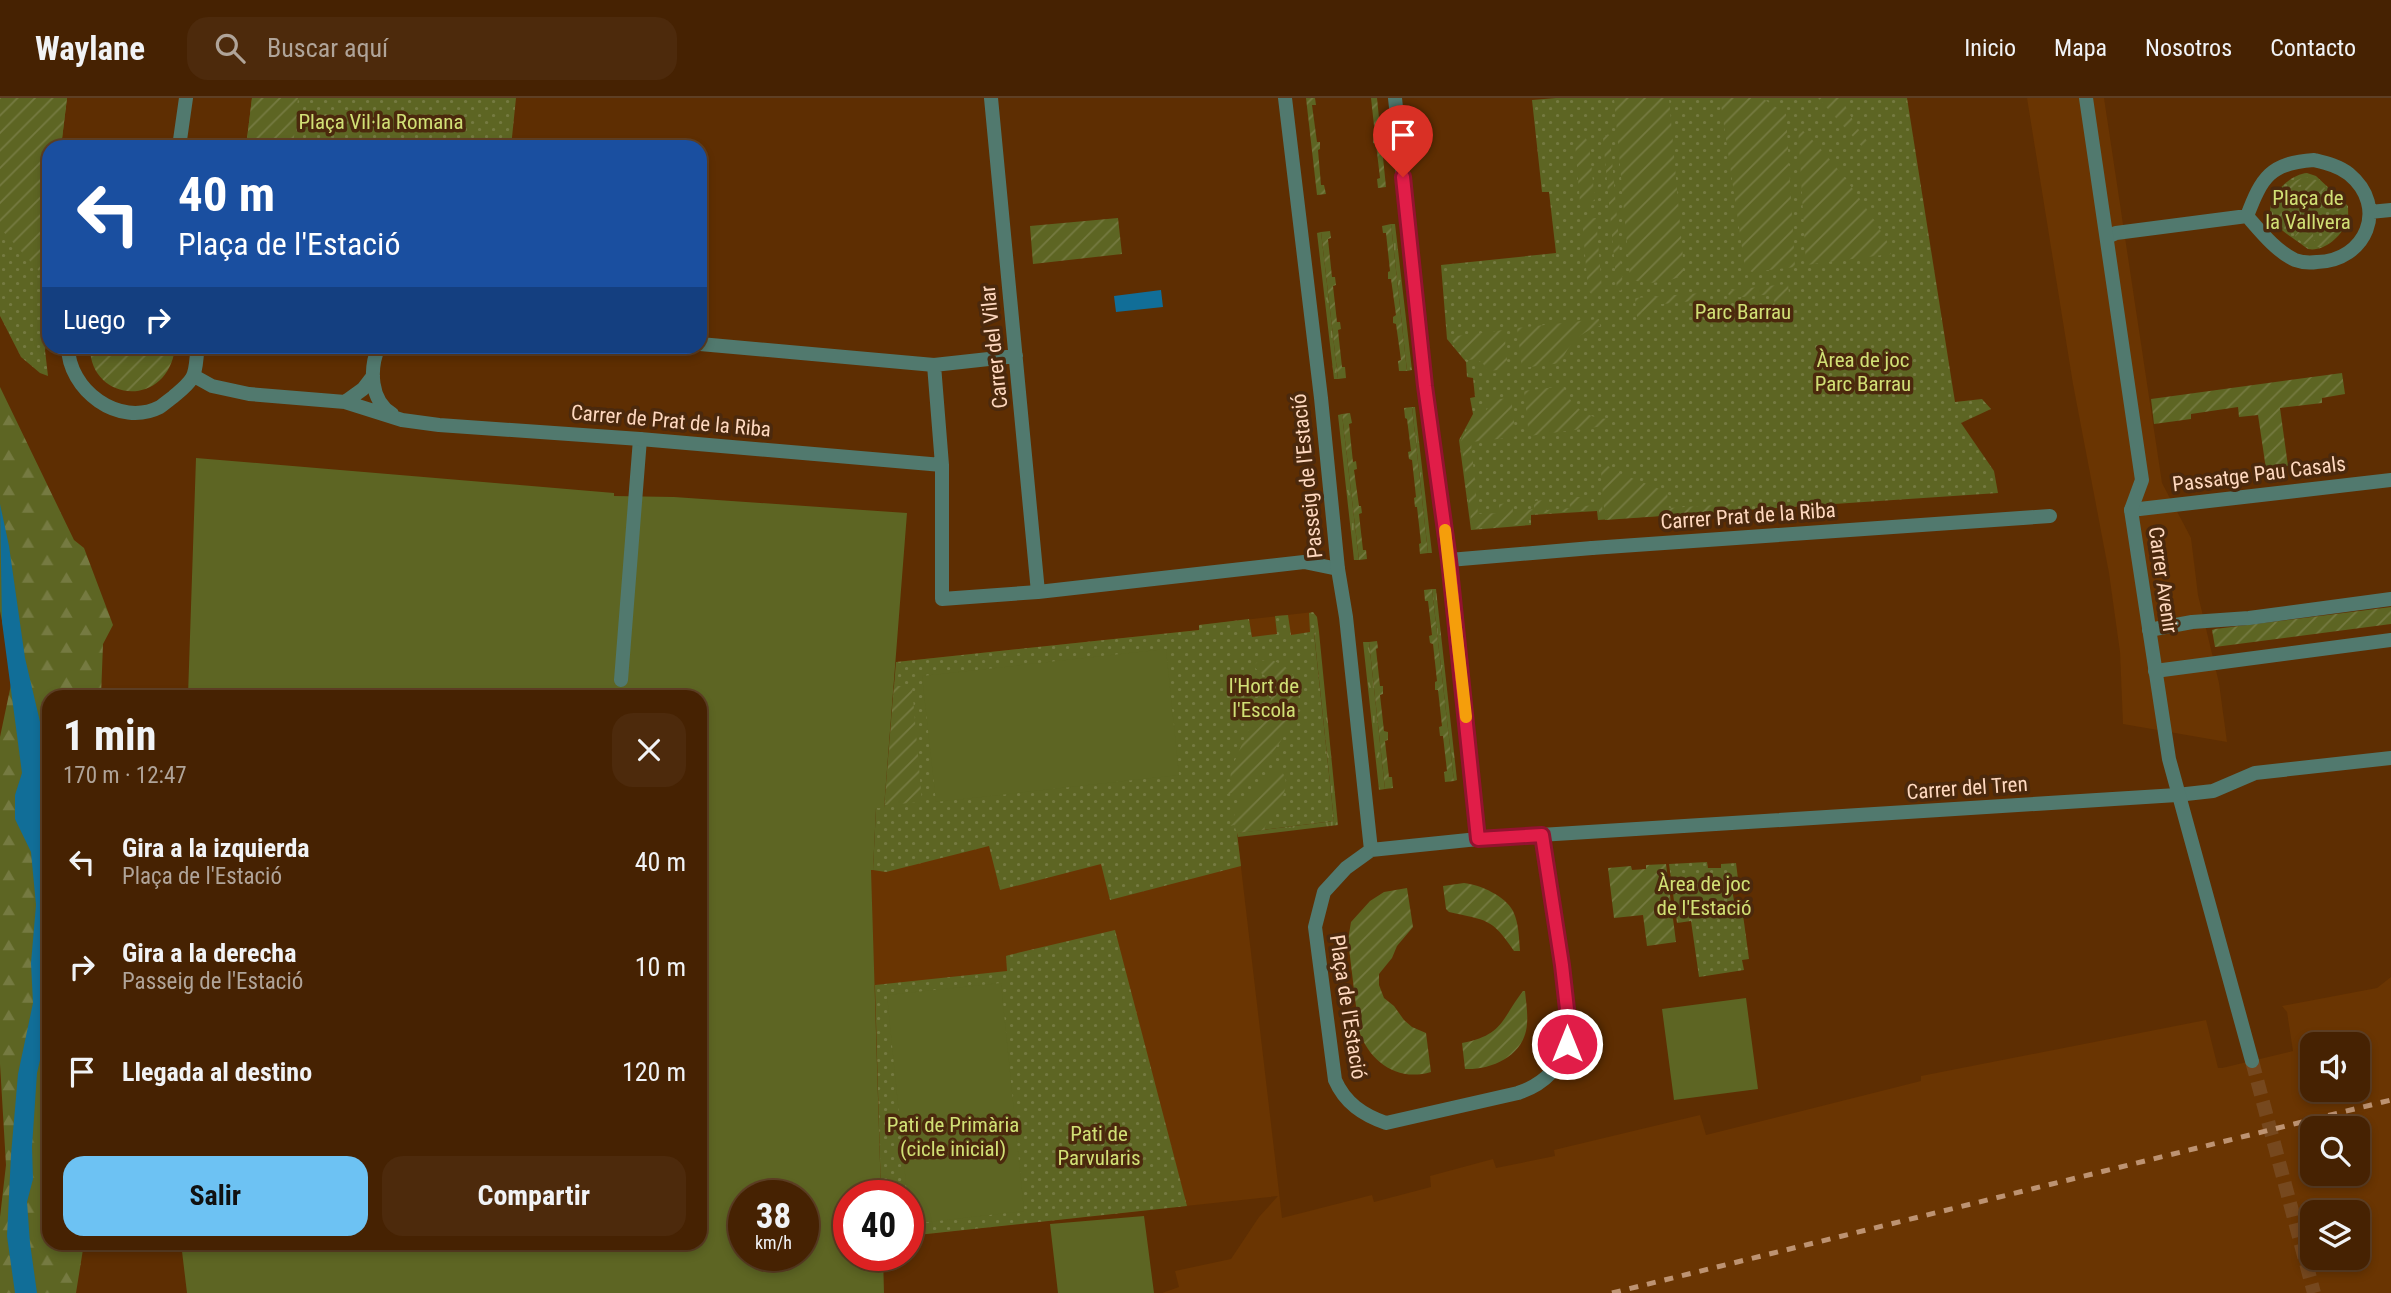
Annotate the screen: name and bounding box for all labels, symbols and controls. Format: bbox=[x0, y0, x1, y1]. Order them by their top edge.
search box bbox=[187, 17, 677, 80]
text: Waylane bbox=[35, 29, 145, 68]
icon: search bbox=[211, 29, 249, 67]
text: Buscar aquí bbox=[267, 33, 388, 63]
text: Inicio bbox=[1964, 34, 2016, 62]
text: Mapa bbox=[2054, 34, 2107, 62]
text: Nosotros bbox=[2145, 34, 2232, 62]
text: Contacto bbox=[2270, 34, 2356, 62]
pin bbox=[1373, 105, 1433, 177]
park label: Plaça Vil·la Romana bbox=[298, 110, 464, 134]
icon: arrive bbox=[1384, 116, 1422, 154]
text: 40 m bbox=[178, 166, 275, 223]
icon: left bbox=[63, 168, 154, 259]
park label: Plaça de la Vallvera bbox=[2265, 186, 2351, 234]
text: Plaça de l'Estació bbox=[178, 225, 401, 263]
street label: Carrer del Vilar bbox=[976, 284, 1012, 410]
park label: Parc Barrau bbox=[1695, 300, 1791, 324]
icon: right bbox=[139, 301, 177, 339]
text: Luego bbox=[63, 305, 125, 335]
park label: Àrea de joc Parc Barrau bbox=[1815, 348, 1911, 396]
street label: Passeig de l'Estació bbox=[1286, 392, 1328, 560]
street label: Carrer de Prat de la Riba bbox=[570, 400, 772, 442]
street label: Passatge Pau Casals bbox=[2171, 451, 2347, 497]
street label: Carrer Prat de la Riba bbox=[1660, 498, 1836, 534]
street label: Carrer Avenir bbox=[2144, 525, 2182, 635]
park label: l'Hort de l'Escola bbox=[1229, 674, 1299, 722]
text: 1 min bbox=[63, 711, 156, 760]
button: close bbox=[612, 713, 686, 787]
text: 170 m · 12:47 bbox=[63, 762, 187, 789]
street label: Carrer del Tren bbox=[1906, 772, 2028, 804]
text: Gira a la izquierda bbox=[122, 833, 310, 863]
icon: left bbox=[63, 843, 101, 881]
text: 40 m bbox=[635, 847, 686, 877]
text: Plaça de l'Estació bbox=[122, 863, 282, 890]
park label: Àrea de joc de l'Estació bbox=[1657, 872, 1751, 920]
street label: Plaça de l'Estació bbox=[1325, 933, 1371, 1081]
text: Gira a la derecha bbox=[122, 938, 296, 968]
icon: right bbox=[63, 948, 101, 986]
text: 10 m bbox=[635, 952, 686, 982]
text: Passeig de l'Estació bbox=[122, 968, 303, 995]
position arrow bbox=[1530, 1007, 1604, 1081]
map controls bbox=[2300, 1032, 2370, 1270]
button: sound bbox=[2300, 1032, 2370, 1102]
icon: arrive bbox=[63, 1053, 101, 1091]
text: Llegada al destino bbox=[122, 1057, 312, 1087]
text: 120 m bbox=[622, 1057, 686, 1087]
park label: Pati de Primària (cicle inicial) bbox=[887, 1113, 1019, 1161]
button: search bbox=[2300, 1116, 2370, 1186]
park label: Pati de Parvularis bbox=[1058, 1122, 1140, 1170]
button: Salir bbox=[63, 1156, 368, 1236]
button: Compartir bbox=[382, 1156, 686, 1236]
speed limit sign: 40 bbox=[833, 1180, 924, 1271]
text: 38 bbox=[756, 1196, 791, 1237]
button: layers bbox=[2300, 1200, 2370, 1270]
text: km/h bbox=[755, 1232, 792, 1253]

